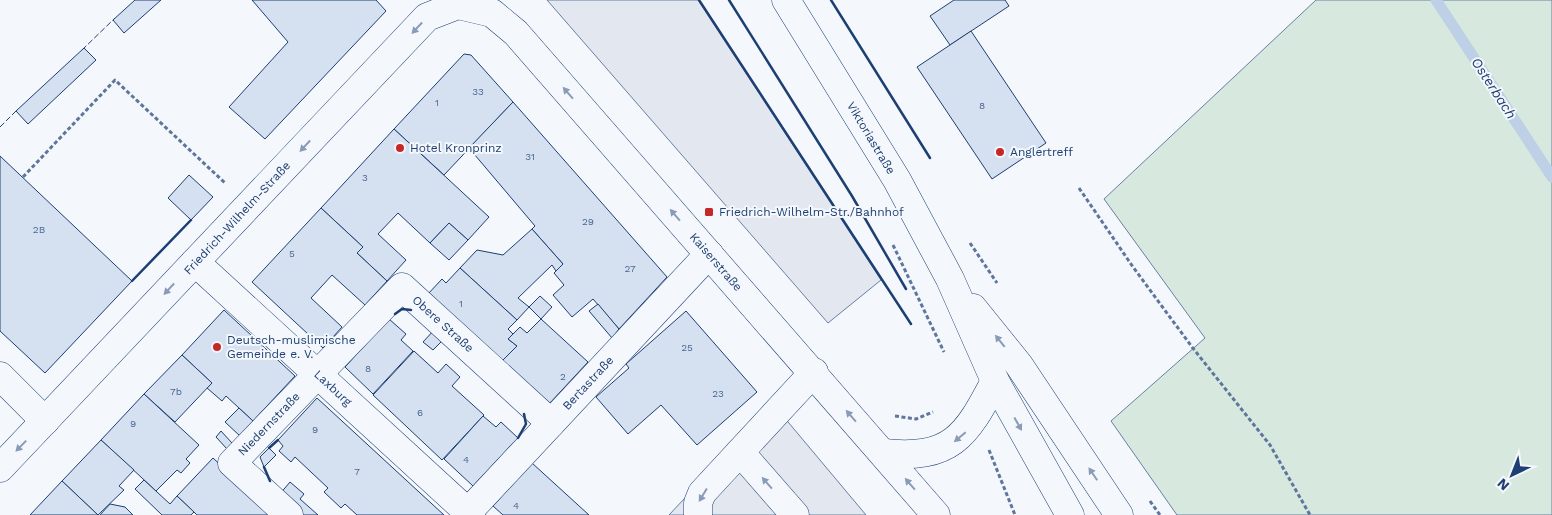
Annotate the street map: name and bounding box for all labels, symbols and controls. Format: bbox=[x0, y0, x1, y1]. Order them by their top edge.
one-way arrow bbox=[411, 22, 423, 34]
water label: Osterbach bbox=[1468, 54, 1520, 122]
house number: 33 bbox=[472, 86, 484, 97]
one-way arrow bbox=[562, 87, 574, 99]
house number: 1 bbox=[435, 97, 439, 108]
street label: Viktoriastraße bbox=[844, 99, 898, 177]
house number: 8 bbox=[979, 100, 985, 111]
one-way arrow bbox=[299, 140, 311, 152]
place label: Hotel Kronprinz bbox=[410, 141, 502, 155]
marker: Hotel Kronprinz bbox=[394, 142, 406, 154]
place label: Anglertreff bbox=[1010, 145, 1073, 159]
marker: Anglertreff bbox=[994, 146, 1006, 158]
house number: 31 bbox=[525, 151, 535, 162]
street label: Friedrich-Wilhelm-Straße bbox=[181, 158, 293, 277]
house number: 3 bbox=[362, 172, 368, 183]
place label: Friedrich-Wilhelm-Str./Bahnhof bbox=[719, 205, 904, 219]
marker: Friedrich-Wilhelm-Str./Bahnhof bbox=[703, 206, 715, 218]
one-way arrow bbox=[669, 210, 681, 222]
house number: 29 bbox=[582, 216, 594, 227]
house number: 2B bbox=[33, 224, 45, 235]
street label: Kaiserstraße bbox=[687, 230, 745, 294]
house number: 5 bbox=[289, 248, 295, 259]
house number: 27 bbox=[624, 263, 636, 274]
one-way arrow bbox=[163, 283, 175, 295]
street label: Obere Straße bbox=[409, 293, 477, 355]
house number: 1 bbox=[459, 298, 463, 309]
place label: Deutsch-muslimische Gemeinde e. V. bbox=[227, 333, 356, 361]
one-way arrow bbox=[994, 335, 1005, 348]
marker: Deutsch-muslimische Gemeinde e. V. bbox=[211, 341, 223, 353]
house number: 25 bbox=[681, 342, 693, 353]
street label: Bertastraße bbox=[560, 353, 616, 413]
house number: 8 bbox=[365, 363, 371, 374]
street label: Laxburg bbox=[311, 367, 355, 409]
house number: 2 bbox=[560, 371, 566, 382]
house number: 7b bbox=[170, 386, 182, 397]
house number: 23 bbox=[712, 388, 724, 399]
street label: Niedernstraße bbox=[235, 389, 303, 459]
house number: 6 bbox=[417, 407, 423, 418]
one-way arrow bbox=[846, 410, 857, 423]
one-way arrow bbox=[1014, 417, 1022, 432]
house number: 9 bbox=[130, 418, 136, 429]
house number: 9 bbox=[312, 424, 318, 435]
one-way arrow bbox=[954, 431, 966, 443]
one-way arrow bbox=[15, 439, 27, 451]
north arrow bbox=[1487, 450, 1537, 500]
house number: 4 bbox=[463, 454, 469, 465]
house number: 7 bbox=[354, 466, 360, 477]
one-way arrow bbox=[1088, 467, 1097, 481]
text: N bbox=[1494, 475, 1512, 494]
one-way arrow bbox=[762, 477, 773, 490]
one-way arrow bbox=[904, 478, 915, 491]
one-way arrow bbox=[698, 488, 707, 501]
house number: 4 bbox=[513, 500, 519, 511]

